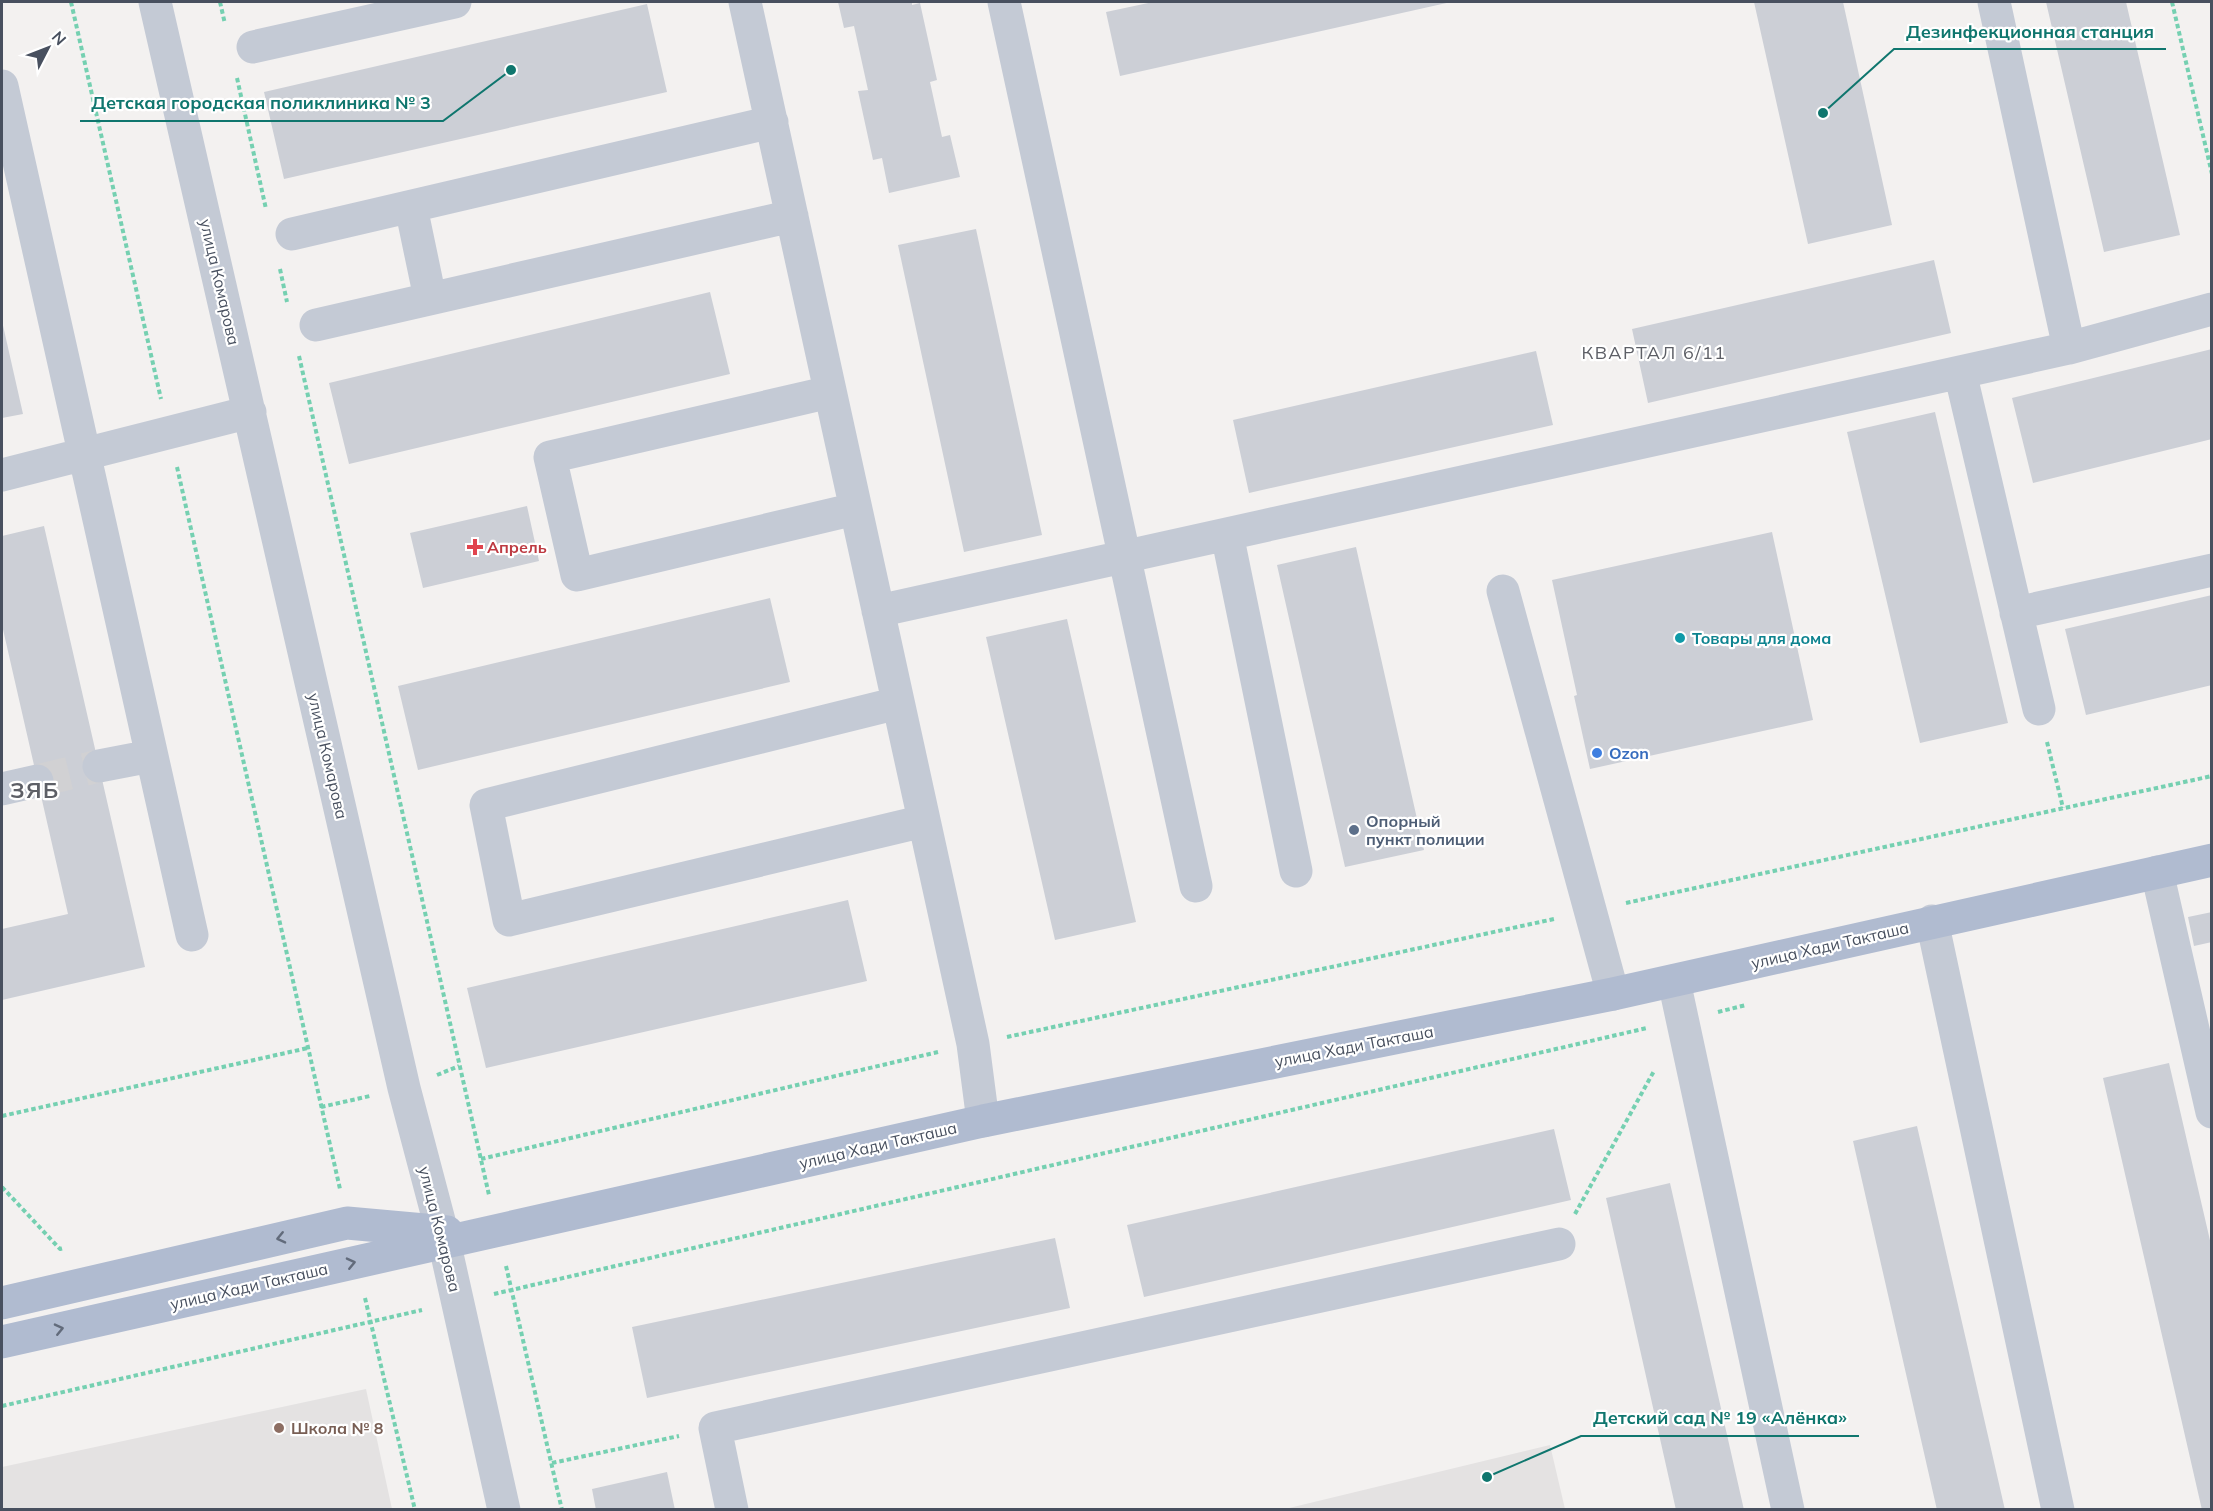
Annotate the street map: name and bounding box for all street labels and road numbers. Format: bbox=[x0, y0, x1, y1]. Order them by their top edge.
street label: улица Комарова bbox=[196, 217, 244, 347]
street label: улица Комарова bbox=[304, 691, 352, 821]
street label: улица Хади Такташа bbox=[1749, 917, 1911, 973]
street label: улица Хади Такташа bbox=[1273, 1021, 1435, 1071]
street label: улица Хади Такташа bbox=[797, 1117, 959, 1173]
street label: улица Комарова bbox=[415, 1164, 465, 1294]
street label: улица Хади Такташа bbox=[168, 1258, 330, 1314]

